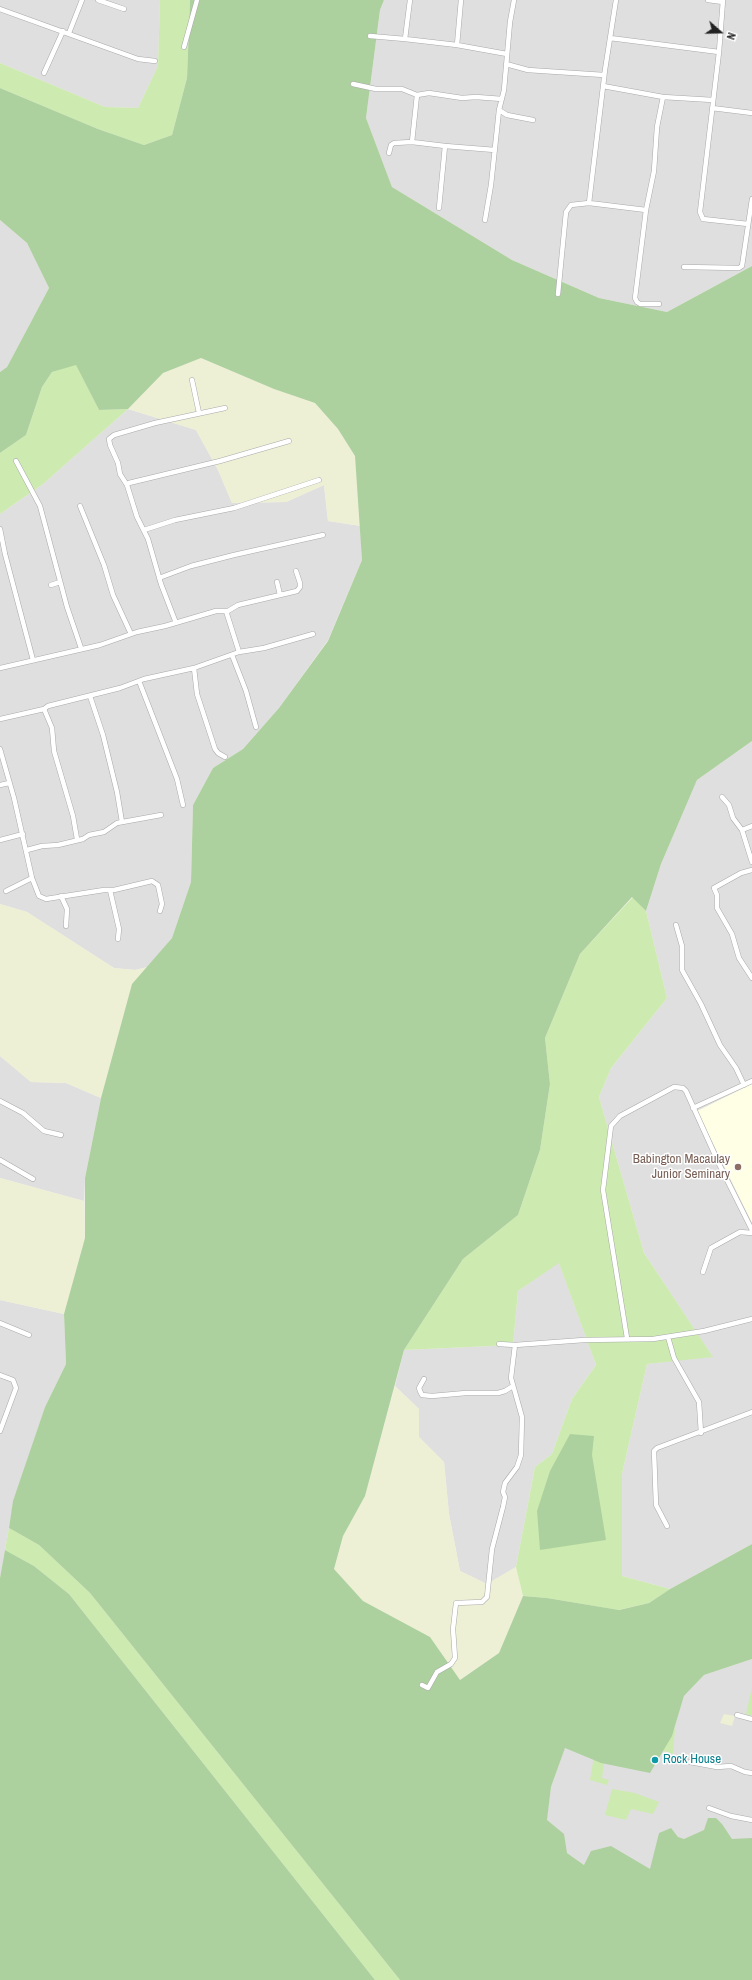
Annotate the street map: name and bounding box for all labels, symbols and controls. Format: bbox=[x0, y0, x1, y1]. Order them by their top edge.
north arrow bbox=[700, 12, 740, 52]
text: N bbox=[724, 31, 739, 42]
place label: Babington Macaulay Junior Seminary bbox=[633, 1152, 730, 1183]
marker: Babington Macaulay Junior Seminary bbox=[733, 1162, 743, 1172]
place label: Rock House bbox=[663, 1752, 721, 1768]
marker: Rock House bbox=[650, 1755, 660, 1765]

